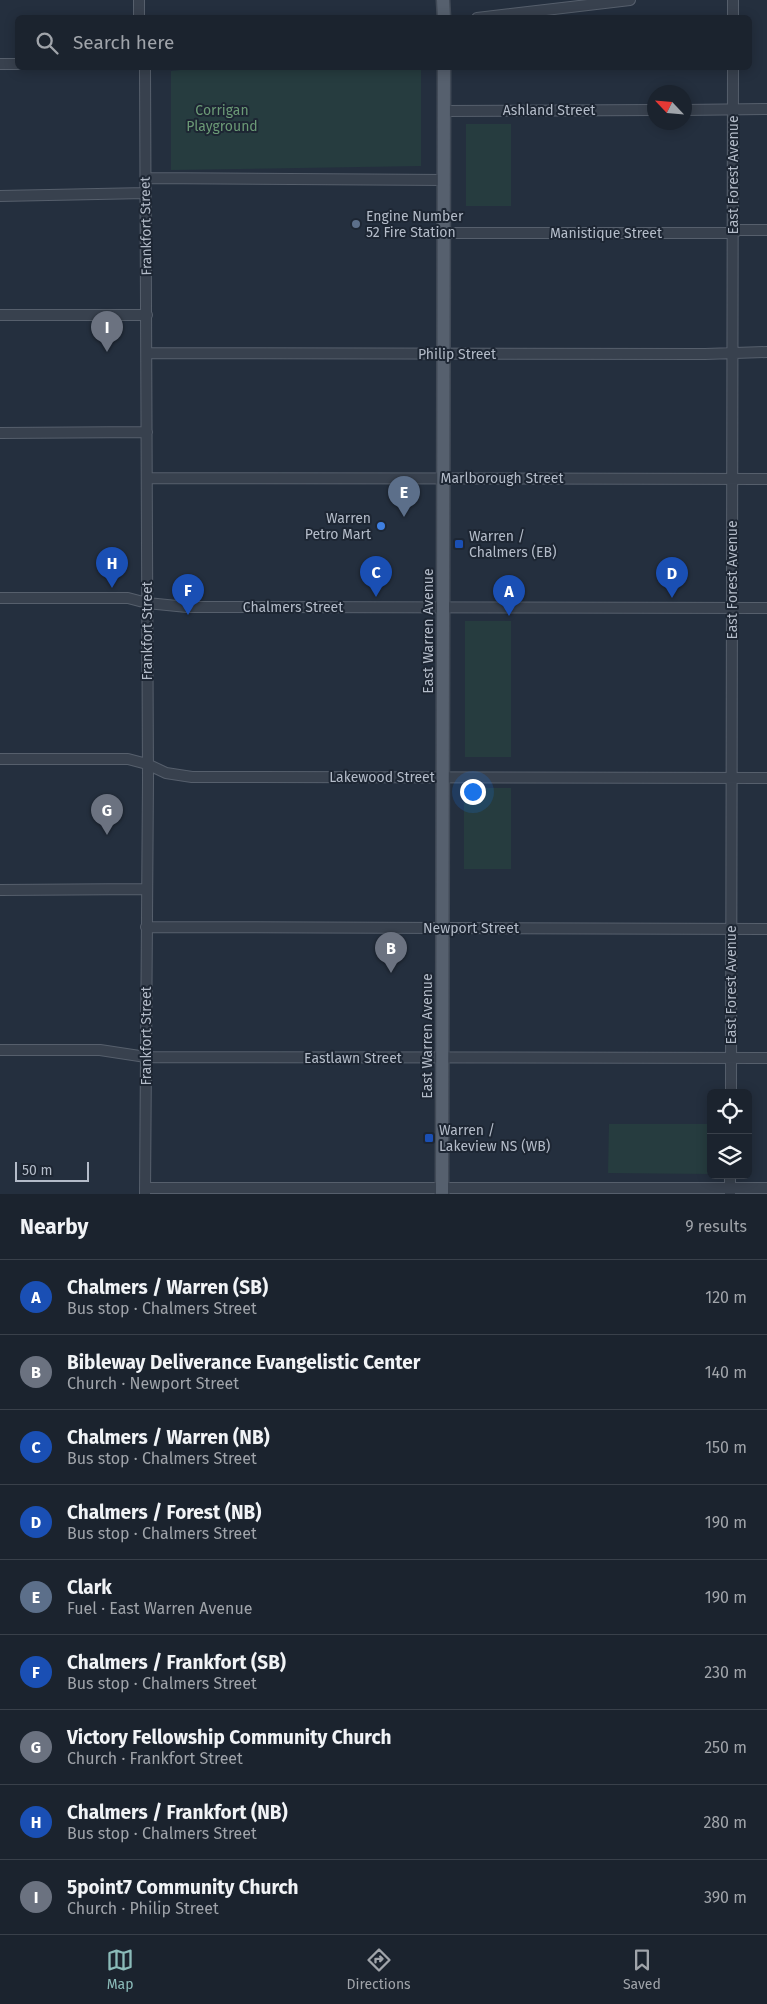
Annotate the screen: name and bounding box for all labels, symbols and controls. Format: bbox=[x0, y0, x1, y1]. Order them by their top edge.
search box bbox=[15, 15, 752, 70]
icon: search bbox=[33, 29, 61, 57]
text: Search here bbox=[73, 31, 174, 54]
north arrow bbox=[647, 85, 692, 130]
park label: Corrigan Playground bbox=[186, 102, 258, 135]
street label: Ashland Street bbox=[503, 102, 596, 119]
street label: East Forest Avenue bbox=[725, 115, 742, 235]
street label: Frankfort Street bbox=[137, 175, 155, 276]
place label: Engine Number 52 Fire Station bbox=[366, 208, 464, 241]
marker: Engine Number 52 Fire Station bbox=[350, 218, 362, 230]
street label: Manistique Street bbox=[550, 225, 663, 242]
pin: I bbox=[91, 311, 123, 352]
street label: Philip Street bbox=[418, 346, 497, 363]
street label: Marlborough Street bbox=[441, 470, 564, 487]
pin: E bbox=[388, 476, 420, 517]
place label: Warren Petro Mart bbox=[305, 510, 372, 543]
marker: Warren Petro Mart bbox=[375, 520, 387, 532]
street label: East Forest Avenue bbox=[724, 520, 741, 640]
place label: Warren / Chalmers (EB) bbox=[469, 528, 557, 561]
marker: Warren / Chalmers (EB) bbox=[453, 538, 465, 550]
pin: H bbox=[96, 547, 128, 588]
pin: C bbox=[360, 556, 392, 597]
pin: D bbox=[656, 557, 688, 598]
street label: East Warren Avenue bbox=[420, 568, 437, 694]
pin: F bbox=[172, 574, 204, 615]
pin: A bbox=[493, 575, 525, 616]
street label: Frankfort Street bbox=[139, 580, 156, 681]
street label: Chalmers Street bbox=[243, 599, 344, 616]
street label: Lakewood Street bbox=[329, 769, 436, 786]
your location bbox=[460, 779, 486, 805]
pin: G bbox=[91, 794, 123, 835]
street label: Newport Street bbox=[423, 920, 520, 937]
street label: East Forest Avenue bbox=[723, 925, 740, 1045]
pin: B bbox=[375, 932, 407, 973]
street label: East Warren Avenue bbox=[419, 973, 436, 1099]
street label: Frankfort Street bbox=[138, 985, 155, 1086]
street label: Eastlawn Street bbox=[304, 1050, 403, 1067]
map controls bbox=[707, 1089, 752, 1179]
button: locate bbox=[707, 1089, 752, 1134]
place label: Warren / Lakeview NS (WB) bbox=[439, 1122, 550, 1155]
marker: Warren / Lakeview NS (WB) bbox=[423, 1132, 435, 1144]
button: layers bbox=[707, 1134, 752, 1179]
scale bar bbox=[15, 1159, 89, 1182]
text: 50 m bbox=[22, 1162, 53, 1179]
text: Nearby bbox=[20, 1214, 88, 1240]
text: 9 results bbox=[685, 1217, 747, 1236]
text: Chalmers / Warren (SB) bbox=[67, 1276, 268, 1299]
text: A bbox=[31, 1288, 41, 1307]
text: 120 m bbox=[705, 1288, 747, 1307]
text: Bus stop · Chalmers Street bbox=[67, 1299, 257, 1318]
text: Bibleway Deliverance Evangelistic Center bbox=[67, 1351, 420, 1374]
text: B bbox=[31, 1363, 41, 1382]
text: 140 m bbox=[705, 1363, 747, 1382]
text: Church · Newport Street bbox=[67, 1374, 239, 1393]
text: Chalmers / Warren (NB) bbox=[67, 1426, 270, 1449]
text: C bbox=[31, 1438, 41, 1457]
text: 150 m bbox=[705, 1438, 747, 1457]
text: Bus stop · Chalmers Street bbox=[67, 1449, 257, 1468]
text: Chalmers / Forest (NB) bbox=[67, 1501, 261, 1524]
text: D bbox=[31, 1513, 41, 1532]
text: 190 m bbox=[705, 1513, 747, 1532]
text: Bus stop · Chalmers Street bbox=[67, 1524, 257, 1543]
text: Clark bbox=[67, 1576, 112, 1599]
text: E bbox=[32, 1588, 40, 1607]
text: 190 m bbox=[705, 1588, 747, 1607]
text: Fuel · East Warren Avenue bbox=[67, 1599, 252, 1618]
text: Chalmers / Frankfort (SB) bbox=[67, 1651, 286, 1674]
text: F bbox=[32, 1663, 40, 1682]
text: 230 m bbox=[704, 1663, 747, 1682]
text: Bus stop · Chalmers Street bbox=[67, 1674, 257, 1693]
text: Victory Fellowship Community Church bbox=[67, 1726, 391, 1749]
text: G bbox=[31, 1738, 41, 1757]
text: 250 m bbox=[704, 1738, 747, 1757]
text: Church · Frankfort Street bbox=[67, 1749, 243, 1768]
text: Chalmers / Frankfort (NB) bbox=[67, 1801, 288, 1824]
text: H bbox=[31, 1813, 41, 1832]
text: 280 m bbox=[703, 1813, 747, 1832]
text: Bus stop · Chalmers Street bbox=[67, 1824, 257, 1843]
text: 5point7 Community Church bbox=[67, 1876, 299, 1899]
text: I bbox=[34, 1888, 38, 1907]
text: 390 m bbox=[704, 1888, 747, 1907]
text: Church · Philip Street bbox=[67, 1899, 219, 1918]
tab: Map bbox=[106, 1946, 134, 1993]
tab: Directions bbox=[346, 1946, 411, 1993]
tab: Saved bbox=[623, 1946, 661, 1993]

